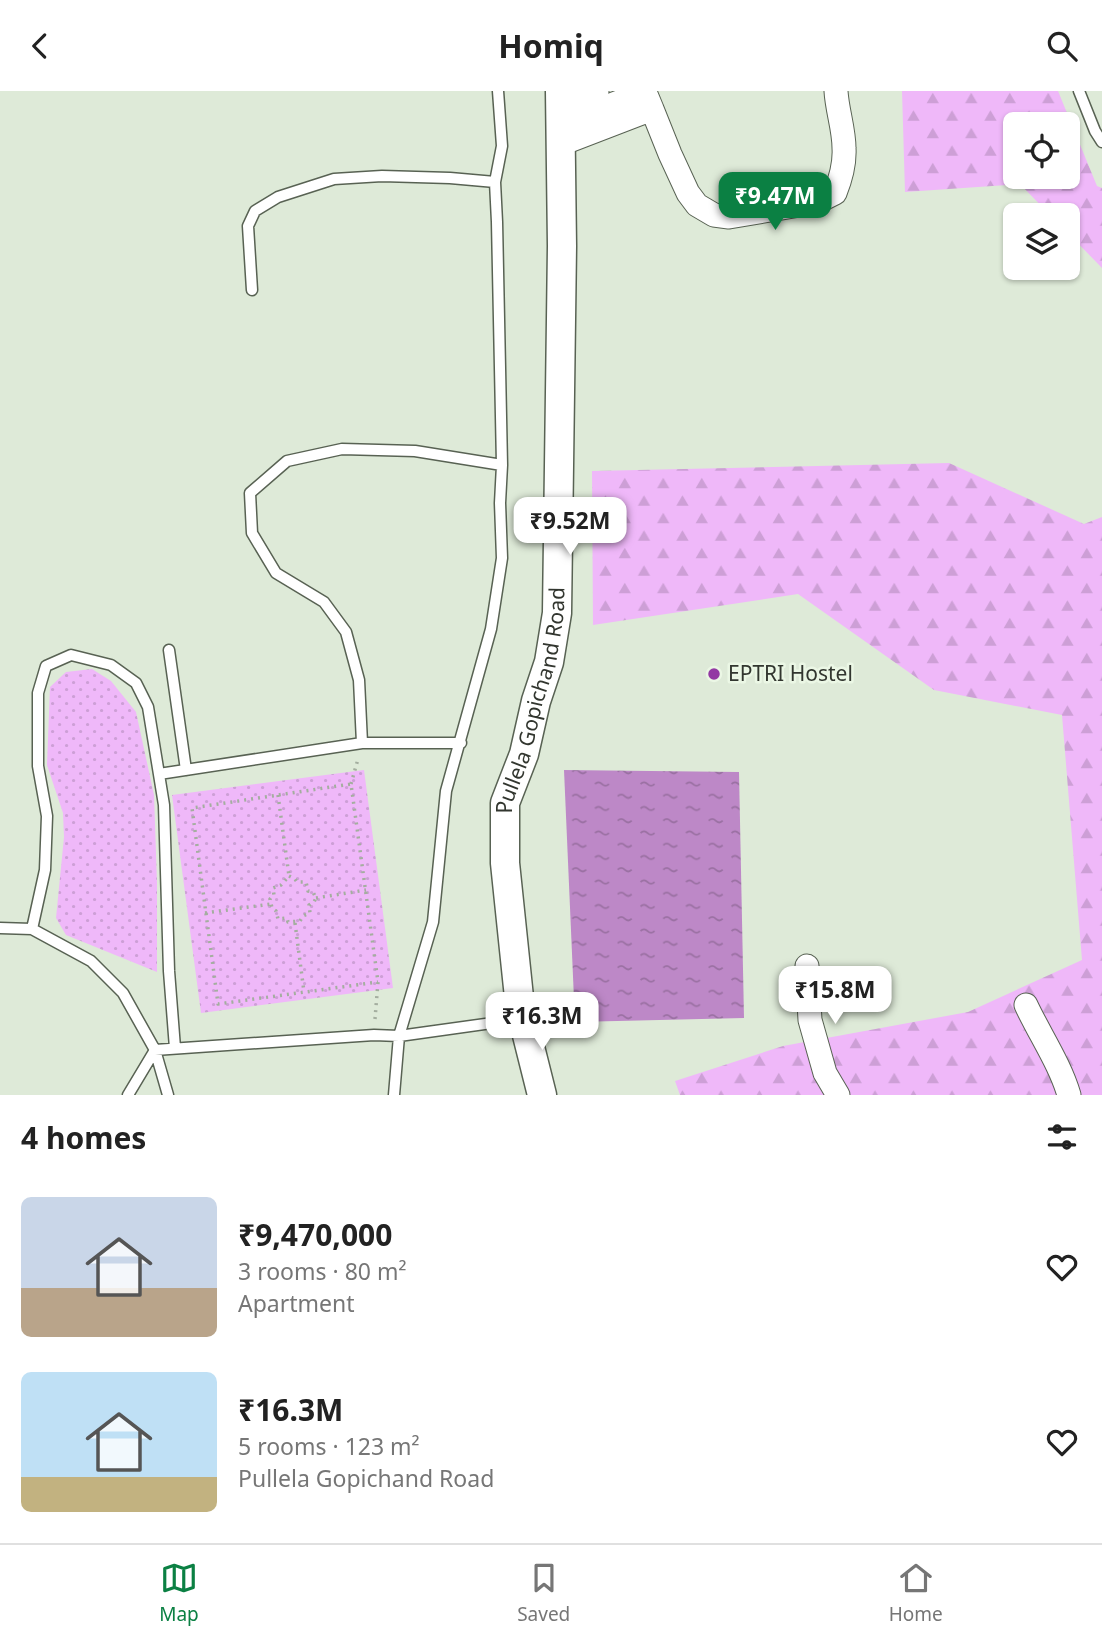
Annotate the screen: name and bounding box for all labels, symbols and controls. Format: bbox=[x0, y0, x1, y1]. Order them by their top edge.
text: Homiq bbox=[498, 24, 604, 67]
icon: back bbox=[21, 27, 59, 65]
icon: search bbox=[1043, 27, 1081, 65]
map controls bbox=[1003, 112, 1080, 280]
button: locate bbox=[1003, 112, 1080, 189]
pin: ₹9.47M bbox=[718, 173, 832, 232]
text: ₹9.47M bbox=[735, 179, 815, 211]
button: layers bbox=[1003, 203, 1080, 280]
pin: ₹9.52M bbox=[513, 497, 627, 557]
text: ₹9.52M bbox=[530, 504, 610, 536]
street label: Pullela Gopichand Road bbox=[490, 587, 570, 814]
place label: EPTRI Hostel bbox=[728, 659, 853, 687]
marker: EPTRI Hostel bbox=[706, 666, 722, 682]
pin: ₹15.8M bbox=[778, 967, 892, 1026]
text: ₹15.8M bbox=[795, 973, 875, 1005]
pin: ₹16.3M bbox=[485, 993, 599, 1052]
text: ₹16.3M bbox=[502, 999, 582, 1031]
text: 4 homes bbox=[21, 1117, 146, 1158]
icon: filters bbox=[1043, 1118, 1081, 1156]
text: ₹9,470,000 bbox=[238, 1214, 392, 1255]
icon: home bbox=[77, 1225, 161, 1309]
icon: heart bbox=[1043, 1248, 1081, 1286]
text: 3 rooms · 80 m² bbox=[238, 1255, 407, 1287]
text: Apartment bbox=[238, 1287, 355, 1319]
text: ₹16.3M bbox=[238, 1389, 343, 1430]
icon: home bbox=[77, 1400, 161, 1484]
icon: heart bbox=[1043, 1423, 1081, 1461]
text: 5 rooms · 123 m² bbox=[238, 1430, 420, 1462]
text: Pullela Gopichand Road bbox=[238, 1462, 494, 1494]
tab: Map bbox=[159, 1559, 199, 1627]
tab: Saved bbox=[517, 1559, 570, 1627]
tab: Home bbox=[889, 1559, 943, 1627]

